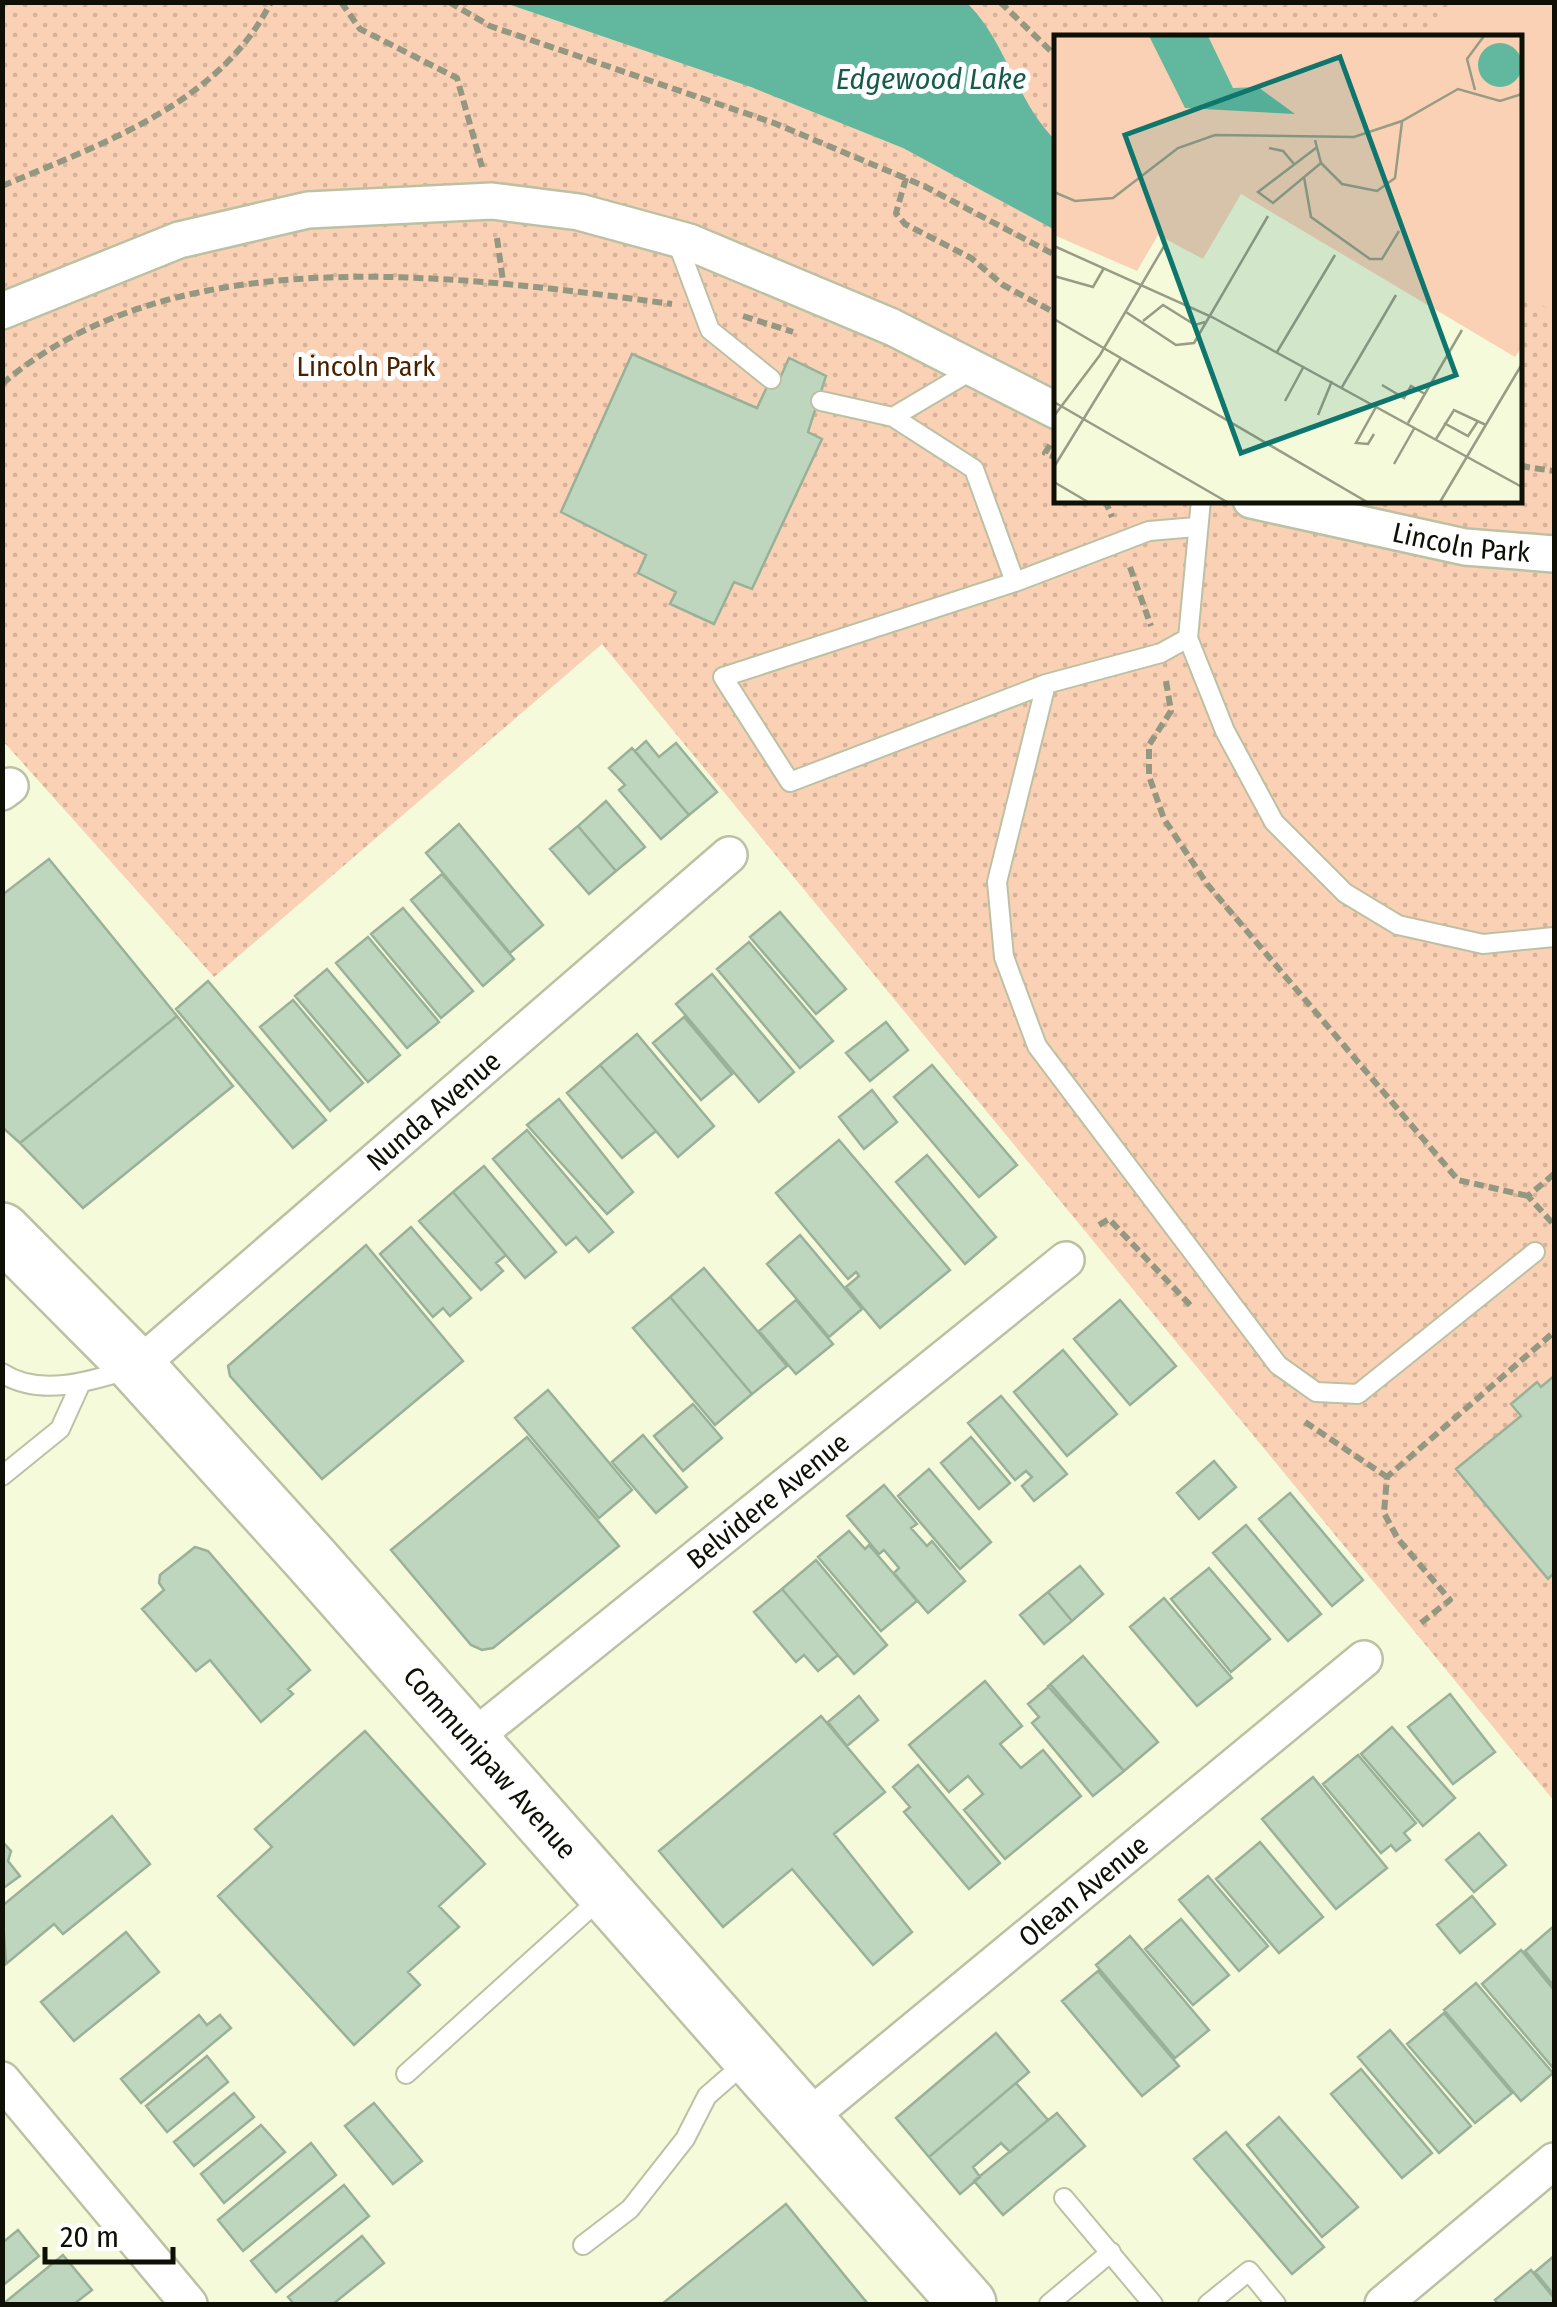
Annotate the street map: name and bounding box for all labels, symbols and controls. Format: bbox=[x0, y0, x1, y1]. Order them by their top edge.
inset map bbox=[1054, 35, 1522, 502]
water label: Edgewood Lake bbox=[836, 61, 1026, 97]
park label: Lincoln Park bbox=[297, 350, 436, 383]
street label: Lincoln Park bbox=[1390, 515, 1532, 569]
street label: Nunda Avenue bbox=[360, 1044, 507, 1177]
street label: Belvidere Avenue bbox=[680, 1425, 855, 1575]
street label: Communipaw Avenue bbox=[397, 1660, 584, 1865]
street label: Olean Avenue bbox=[1012, 1828, 1155, 1954]
scale bar bbox=[45, 2202, 172, 2264]
text: 20 m bbox=[60, 2219, 119, 2255]

